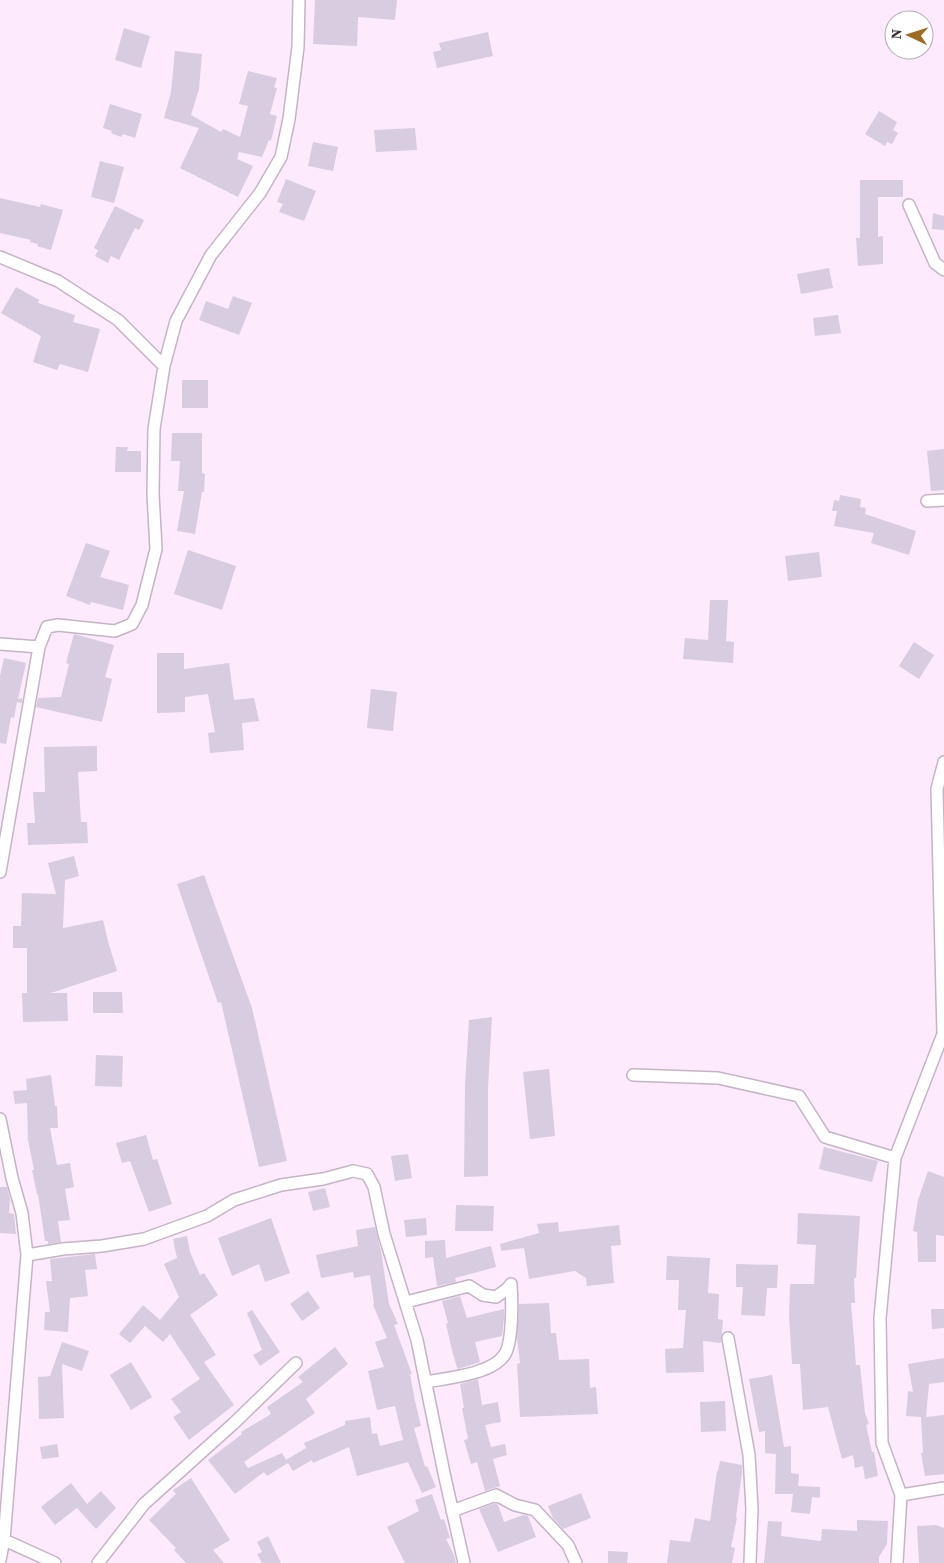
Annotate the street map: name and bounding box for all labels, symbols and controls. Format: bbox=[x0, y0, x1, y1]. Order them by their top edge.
north arrow bbox=[884, 10, 934, 60]
text: N bbox=[886, 28, 906, 40]

